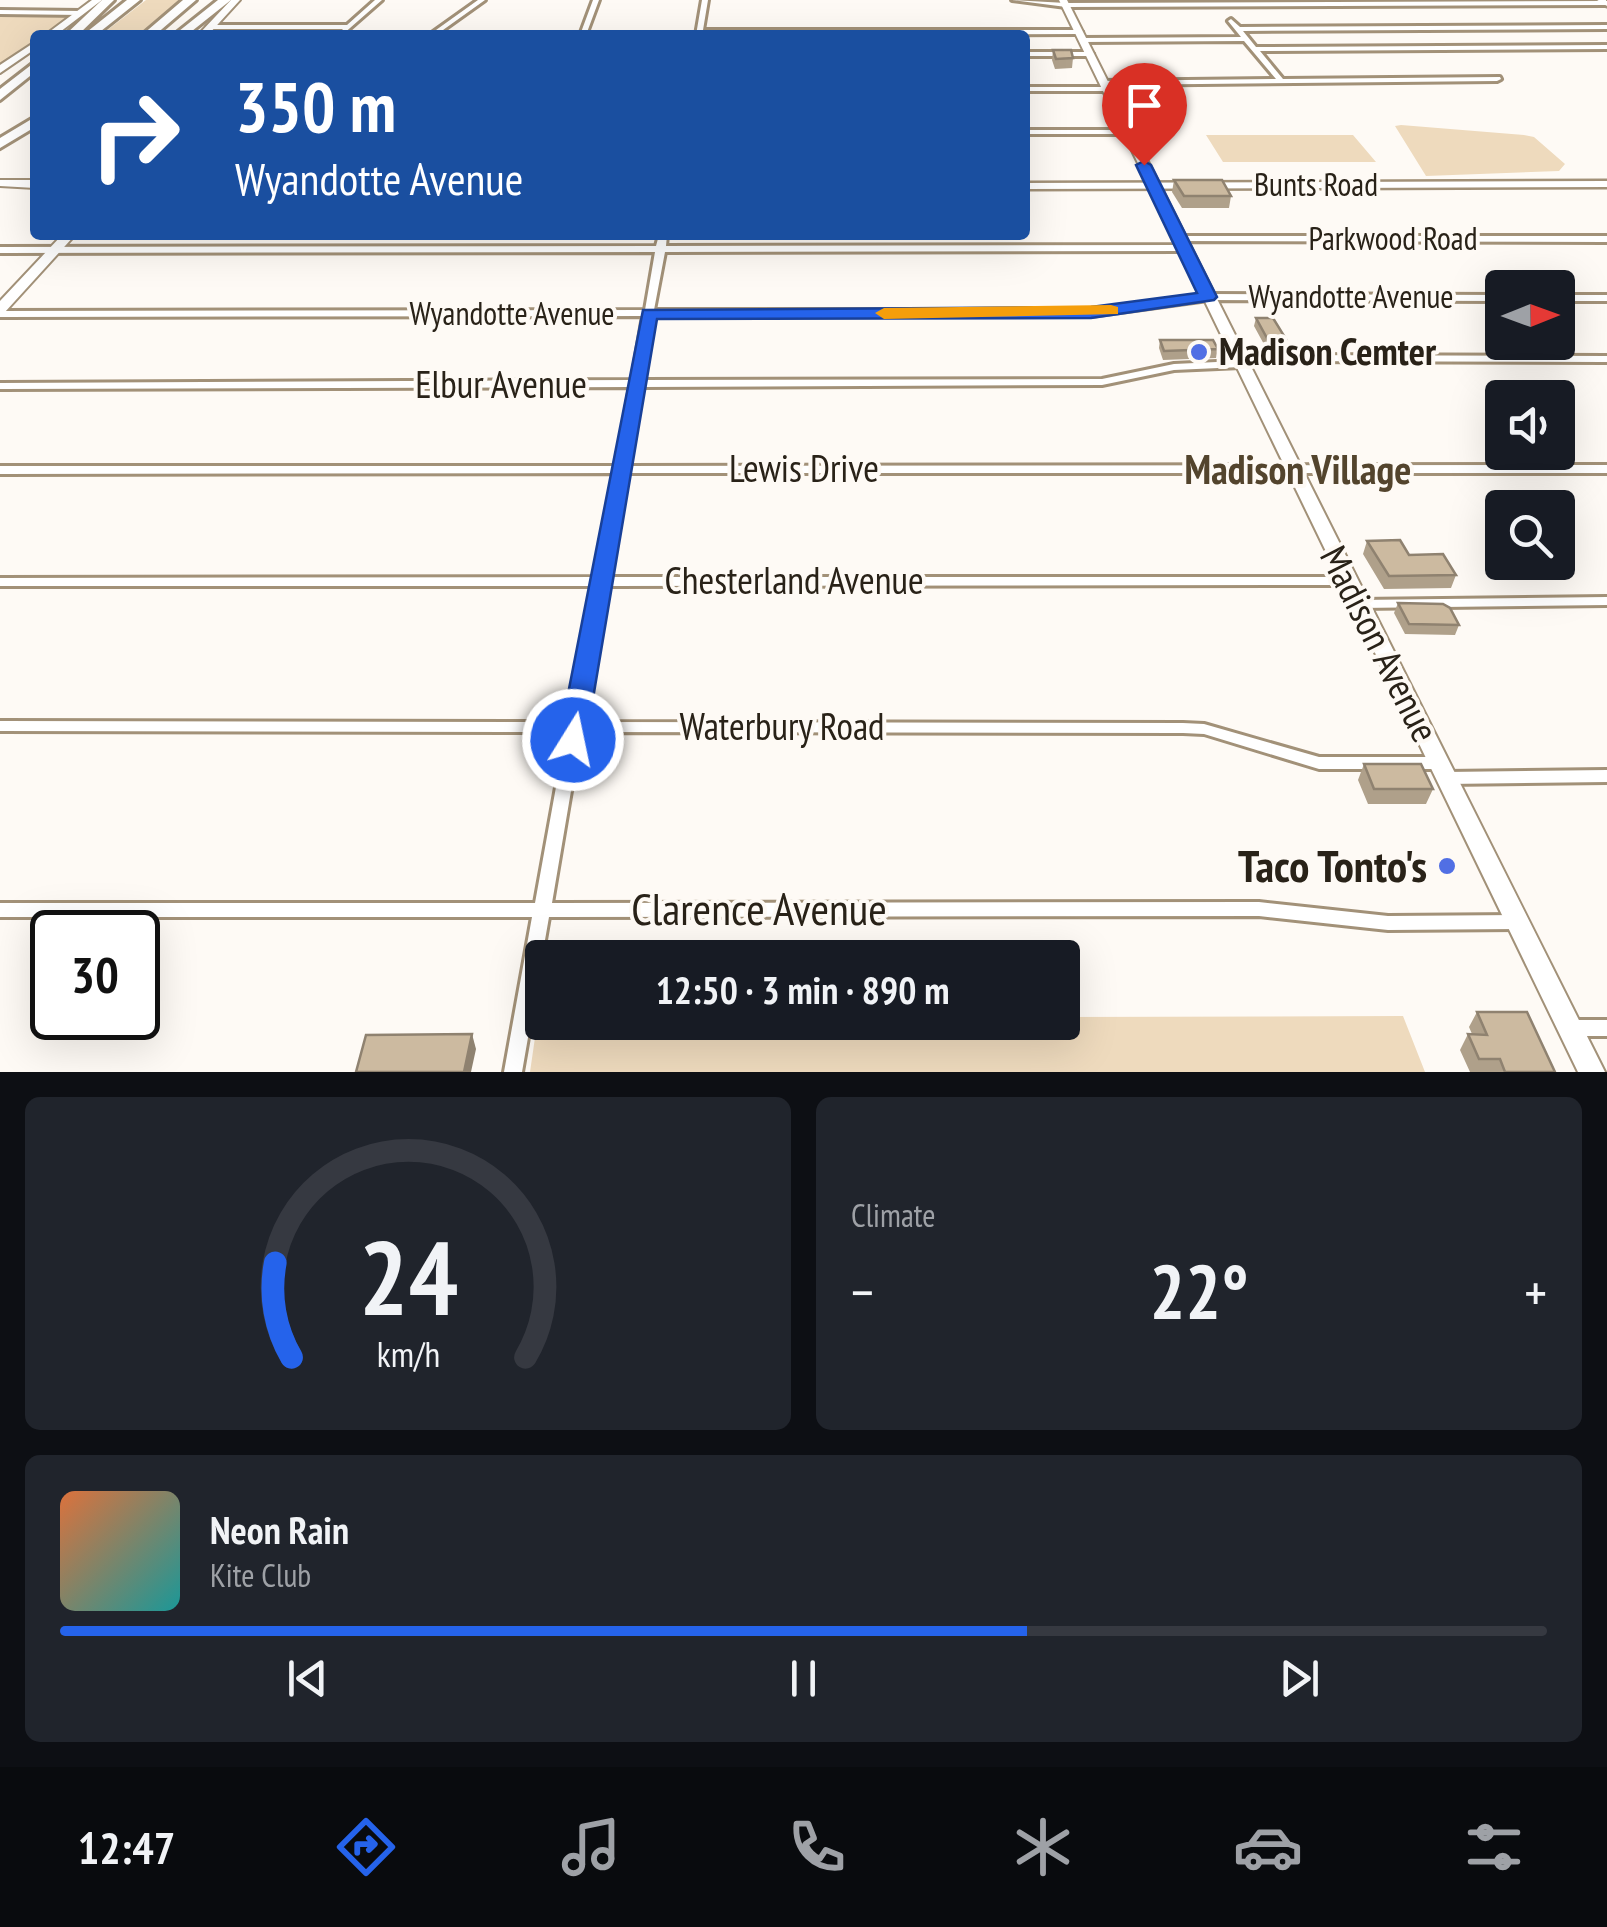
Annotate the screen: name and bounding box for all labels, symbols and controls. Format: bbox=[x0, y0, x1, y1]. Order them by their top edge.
text: 350 m bbox=[235, 61, 396, 151]
pin bbox=[1102, 63, 1187, 166]
icon: right bbox=[70, 70, 200, 200]
icon: arrive bbox=[1117, 78, 1172, 133]
text: Wyandotte Avenue bbox=[235, 149, 523, 207]
street label: Bunts Road bbox=[1254, 163, 1378, 205]
street label: Parkwood Road bbox=[1308, 217, 1478, 259]
north arrow bbox=[1485, 270, 1575, 360]
map controls bbox=[1485, 270, 1575, 580]
street label: Wyandotte Avenue bbox=[1248, 275, 1454, 317]
street label: Wyandotte Avenue bbox=[409, 292, 615, 334]
place label: Madison Cemter bbox=[1219, 326, 1437, 375]
marker: Madison Cemter bbox=[1188, 341, 1210, 363]
street label: Elbur Avenue bbox=[415, 359, 587, 408]
button: sound bbox=[1485, 380, 1575, 470]
street label: Lewis Drive bbox=[729, 443, 879, 492]
district label: Madison Village bbox=[1185, 443, 1411, 495]
button: search bbox=[1485, 490, 1575, 580]
street label: Madison Avenue bbox=[1310, 537, 1451, 749]
street label: Chesterland Avenue bbox=[664, 555, 924, 604]
position arrow bbox=[521, 688, 625, 792]
street label: Waterbury Road bbox=[679, 701, 885, 750]
place label: Taco Tonto's bbox=[1238, 836, 1427, 894]
marker: Taco Tonto's bbox=[1436, 855, 1458, 877]
street label: Clarence Avenue bbox=[631, 879, 887, 937]
speed limit sign: 30 bbox=[30, 910, 160, 1040]
text: 12:50 · 3 min · 890 m bbox=[656, 965, 949, 1014]
text: Climate bbox=[851, 1194, 935, 1236]
text: 24 bbox=[358, 1209, 458, 1344]
text: 22° bbox=[1149, 1243, 1249, 1340]
text: − bbox=[851, 1256, 874, 1327]
text: + bbox=[1524, 1256, 1547, 1327]
text: km/h bbox=[376, 1331, 440, 1377]
text: Neon Rain bbox=[210, 1505, 349, 1554]
text: Kite Club bbox=[210, 1554, 311, 1596]
icon: previous bbox=[280, 1651, 335, 1706]
icon: pause bbox=[776, 1651, 831, 1706]
icon: next bbox=[1272, 1651, 1327, 1706]
icon: directions bbox=[331, 1812, 401, 1882]
icon: music bbox=[556, 1812, 626, 1882]
icon: phone bbox=[782, 1812, 852, 1882]
icon: climate bbox=[1008, 1812, 1078, 1882]
icon: car bbox=[1233, 1812, 1303, 1882]
icon: filters bbox=[1459, 1812, 1529, 1882]
text: 12:47 bbox=[78, 1818, 175, 1876]

